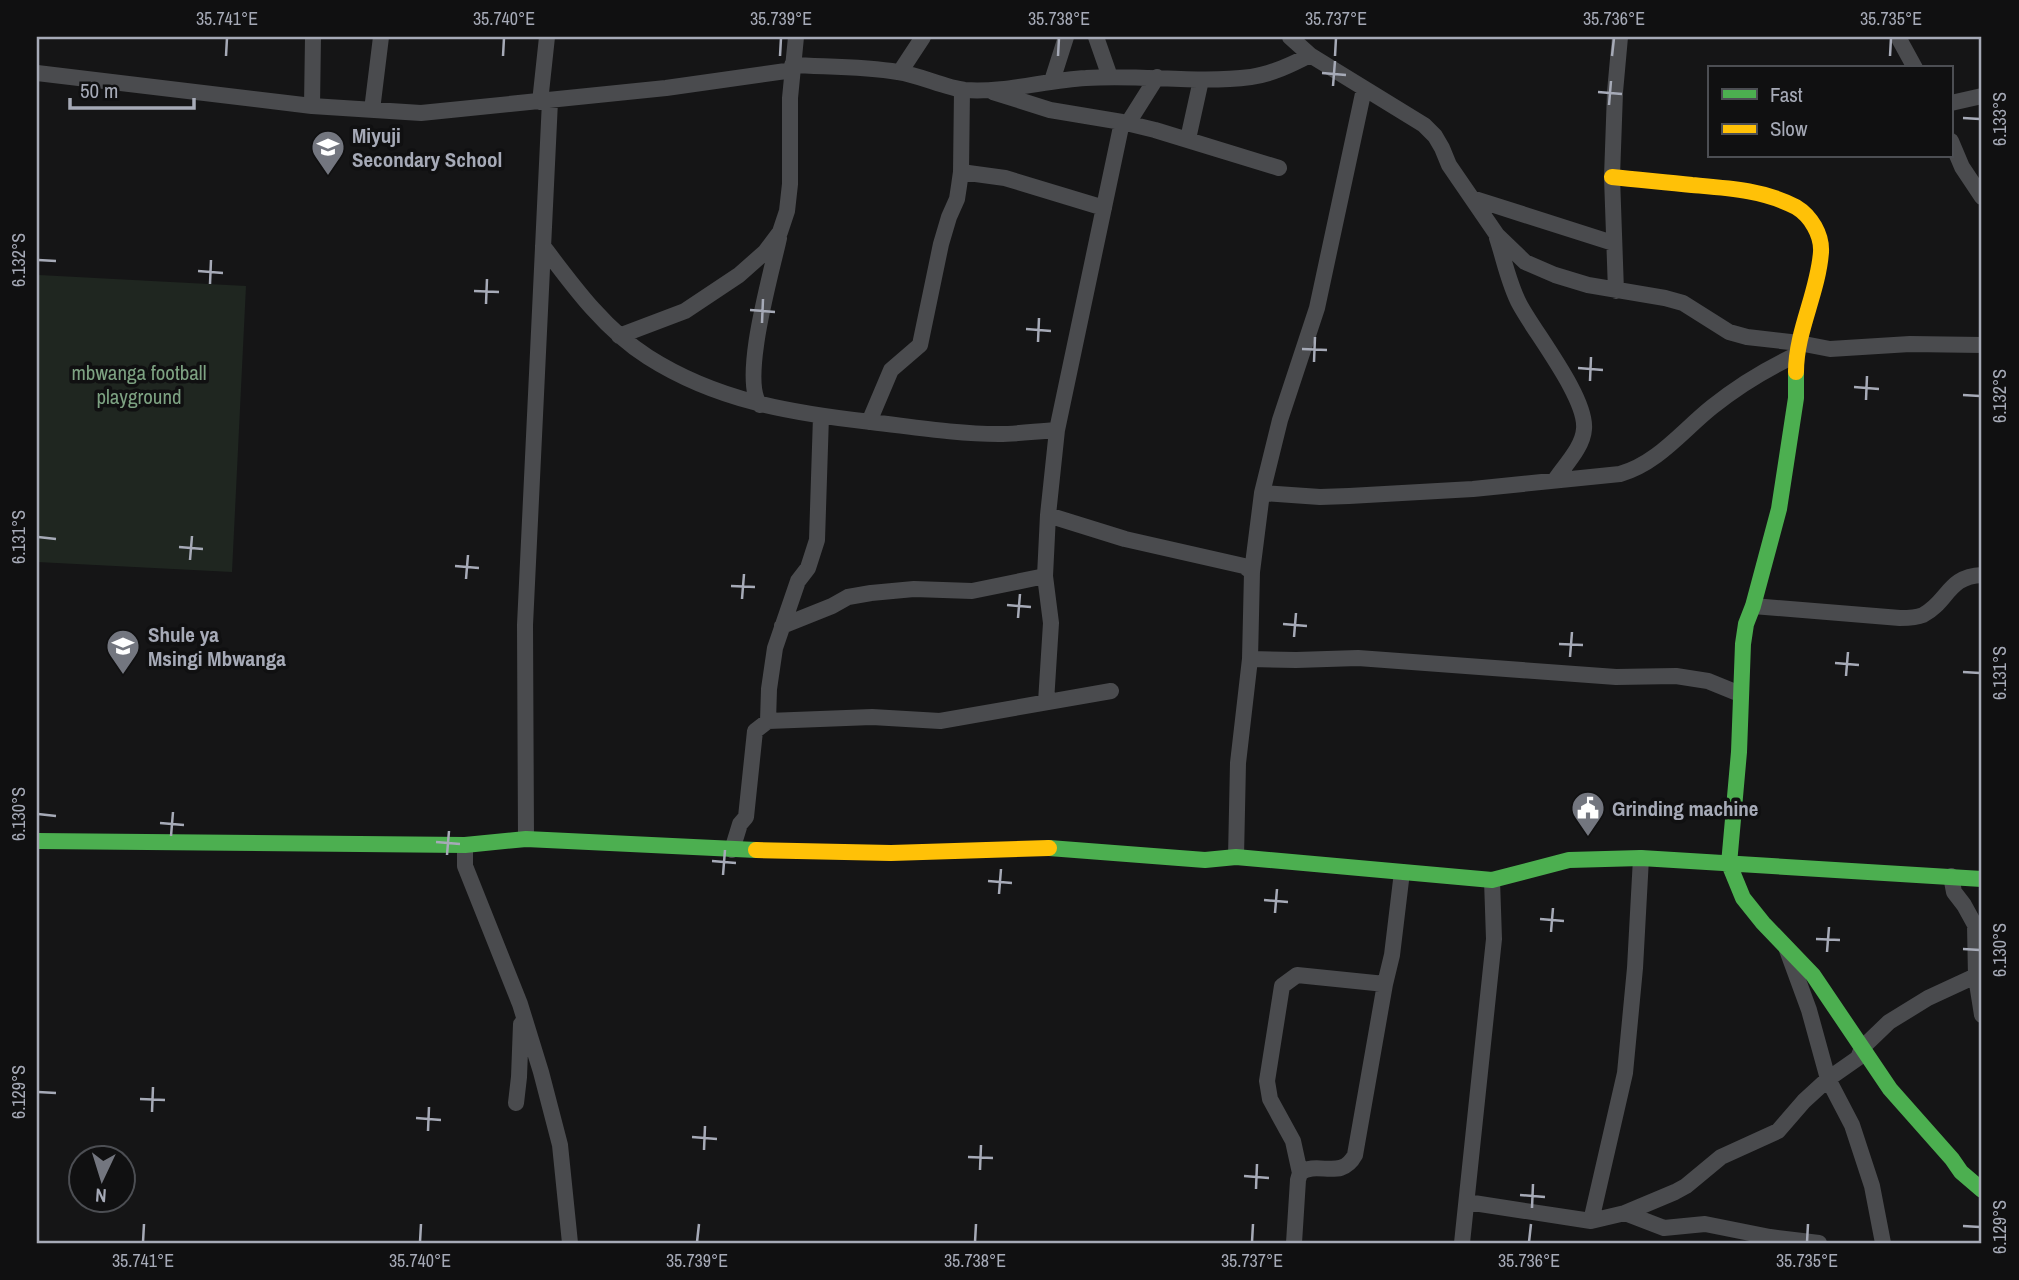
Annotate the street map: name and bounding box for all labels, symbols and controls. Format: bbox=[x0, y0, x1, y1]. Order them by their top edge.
text: 35.741°E bbox=[196, 6, 258, 31]
text: 35.740°E bbox=[473, 6, 535, 31]
text: 35.739°E bbox=[750, 6, 812, 31]
text: 35.738°E bbox=[1028, 6, 1090, 31]
text: 35.737°E bbox=[1305, 6, 1367, 31]
text: 35.736°E bbox=[1583, 6, 1645, 31]
text: 35.735°E bbox=[1860, 6, 1922, 31]
scale bar bbox=[70, 66, 194, 110]
legend bbox=[1708, 66, 1952, 158]
text: 50 m bbox=[80, 76, 118, 105]
text: Fast bbox=[1770, 80, 1803, 109]
text: 6.133°S bbox=[1987, 92, 2012, 146]
text: Slow bbox=[1770, 114, 1808, 143]
place label: Miyuji Secondary School bbox=[352, 121, 502, 174]
school or university icon: Miyuji Secondary School bbox=[309, 128, 347, 177]
text: 6.132°S bbox=[6, 233, 31, 287]
park label: mbwanga football playground bbox=[72, 358, 206, 411]
text: 6.132°S bbox=[1987, 369, 2012, 423]
text: 6.131°S bbox=[6, 510, 31, 564]
place label: Shule ya Msingi Mbwanga bbox=[148, 620, 286, 673]
school or university icon: Shule ya Msingi Mbwanga bbox=[104, 627, 142, 676]
text: 6.131°S bbox=[1987, 646, 2012, 700]
text: 6.130°S bbox=[6, 787, 31, 841]
public building icon: Grinding machine bbox=[1569, 789, 1607, 838]
place label: Grinding machine bbox=[1612, 794, 1758, 823]
text: 6.130°S bbox=[1987, 923, 2012, 977]
text: 6.129°S bbox=[6, 1065, 31, 1119]
north arrow bbox=[66, 1144, 136, 1214]
text: N bbox=[94, 1183, 107, 1209]
text: 6.129°S bbox=[1987, 1200, 2012, 1254]
text: 35.741°E bbox=[112, 1248, 174, 1273]
text: 35.740°E bbox=[389, 1248, 451, 1273]
text: 35.739°E bbox=[666, 1248, 728, 1273]
text: 35.738°E bbox=[944, 1248, 1006, 1273]
text: 35.737°E bbox=[1221, 1248, 1283, 1273]
text: 35.736°E bbox=[1498, 1248, 1560, 1273]
text: 35.735°E bbox=[1776, 1248, 1838, 1273]

